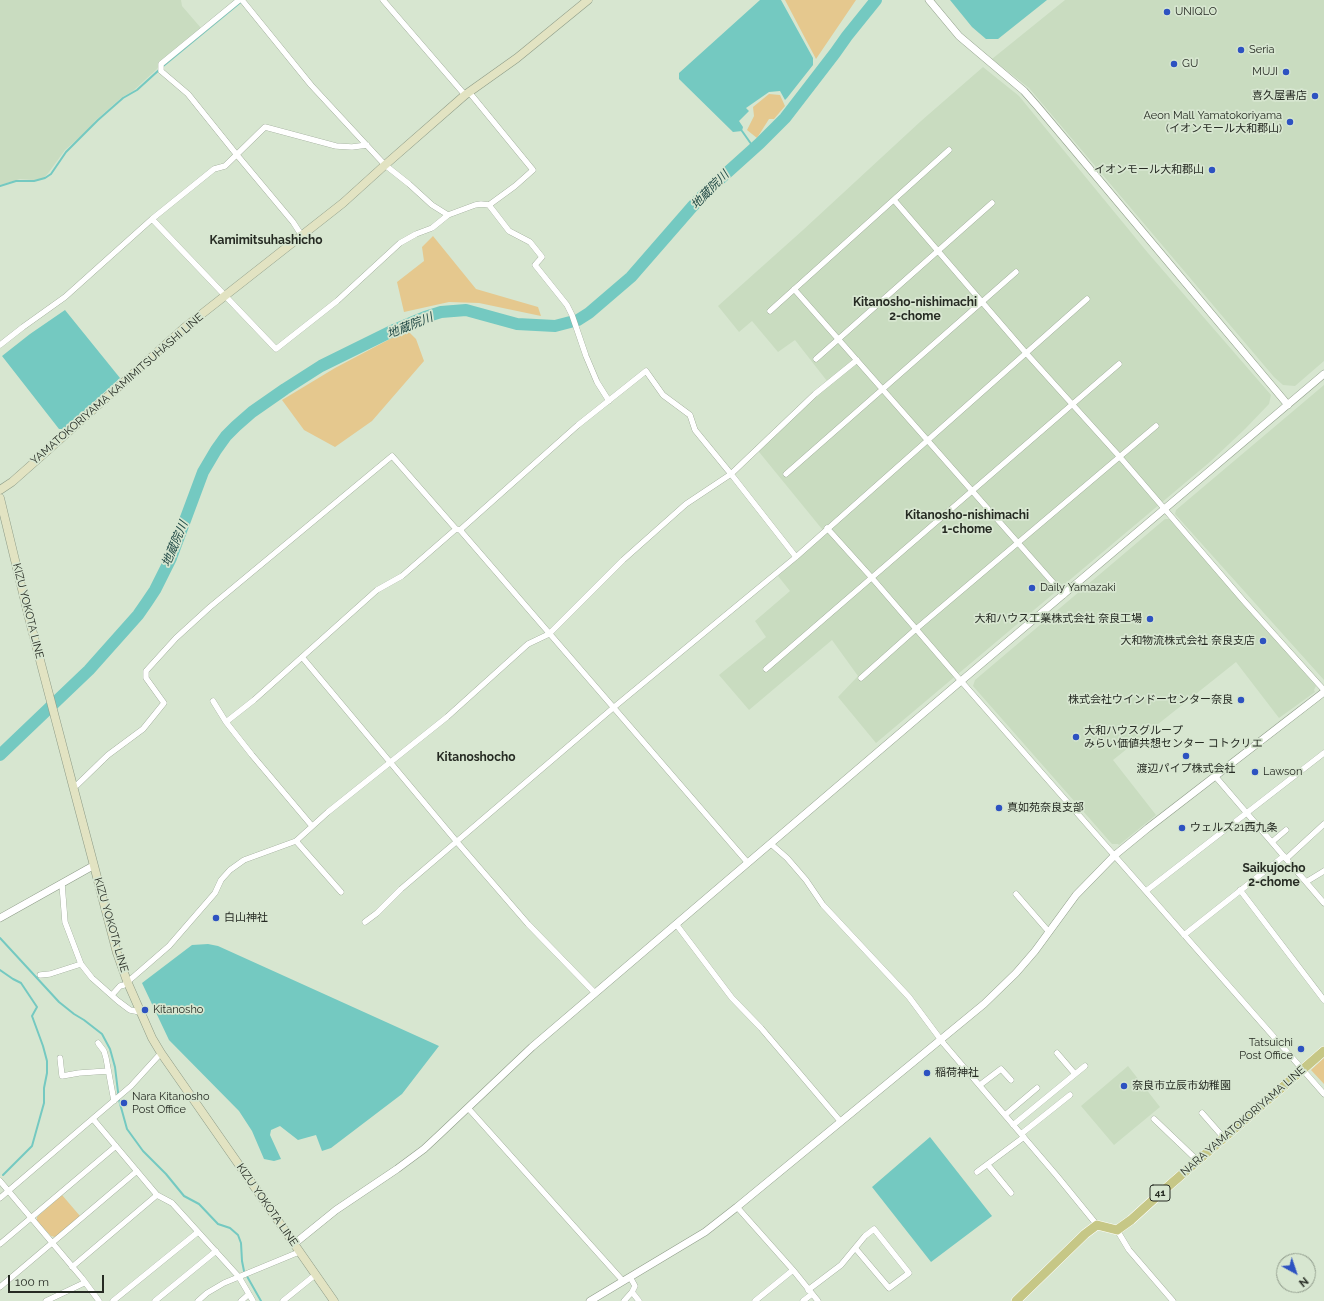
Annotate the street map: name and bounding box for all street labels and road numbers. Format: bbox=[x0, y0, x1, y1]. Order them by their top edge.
street label: YAMATOKORIYAMA KAMIMITSUHASHI LINE bbox=[28, 310, 206, 468]
street label: KIZU YOKOTA LINE bbox=[10, 562, 46, 660]
street label: KIZU YOKOTA LINE bbox=[91, 876, 131, 974]
street label: NARA YAMATOKORIYAMA LINE bbox=[1178, 1063, 1308, 1179]
street label: KIZU YOKOTA LINE bbox=[234, 1161, 300, 1249]
road number: 41 bbox=[1150, 1185, 1170, 1201]

